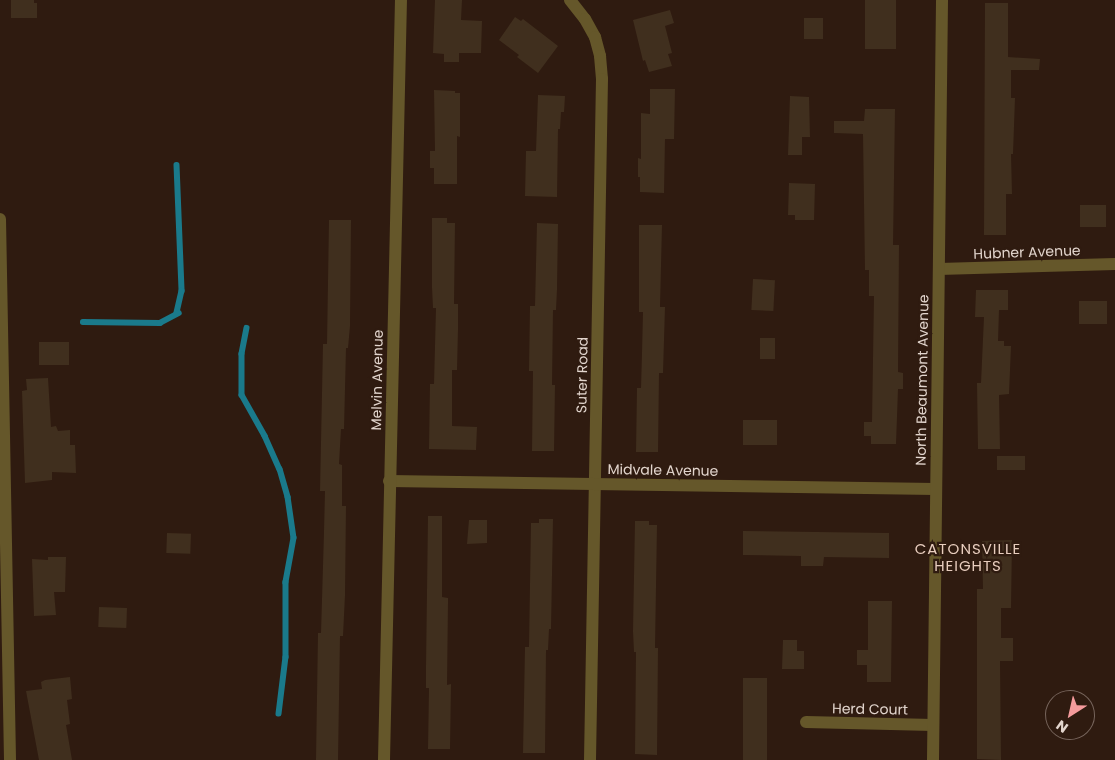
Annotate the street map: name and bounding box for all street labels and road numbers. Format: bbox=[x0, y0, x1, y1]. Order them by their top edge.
street label: Hubner Avenue bbox=[973, 242, 1081, 262]
street label: North Beaumont Avenue bbox=[912, 294, 932, 466]
street label: Melvin Avenue bbox=[368, 329, 386, 431]
street label: Suter Road bbox=[573, 337, 591, 413]
street label: Midvale Avenue bbox=[608, 461, 718, 479]
street label: Herd Court bbox=[832, 700, 908, 718]

